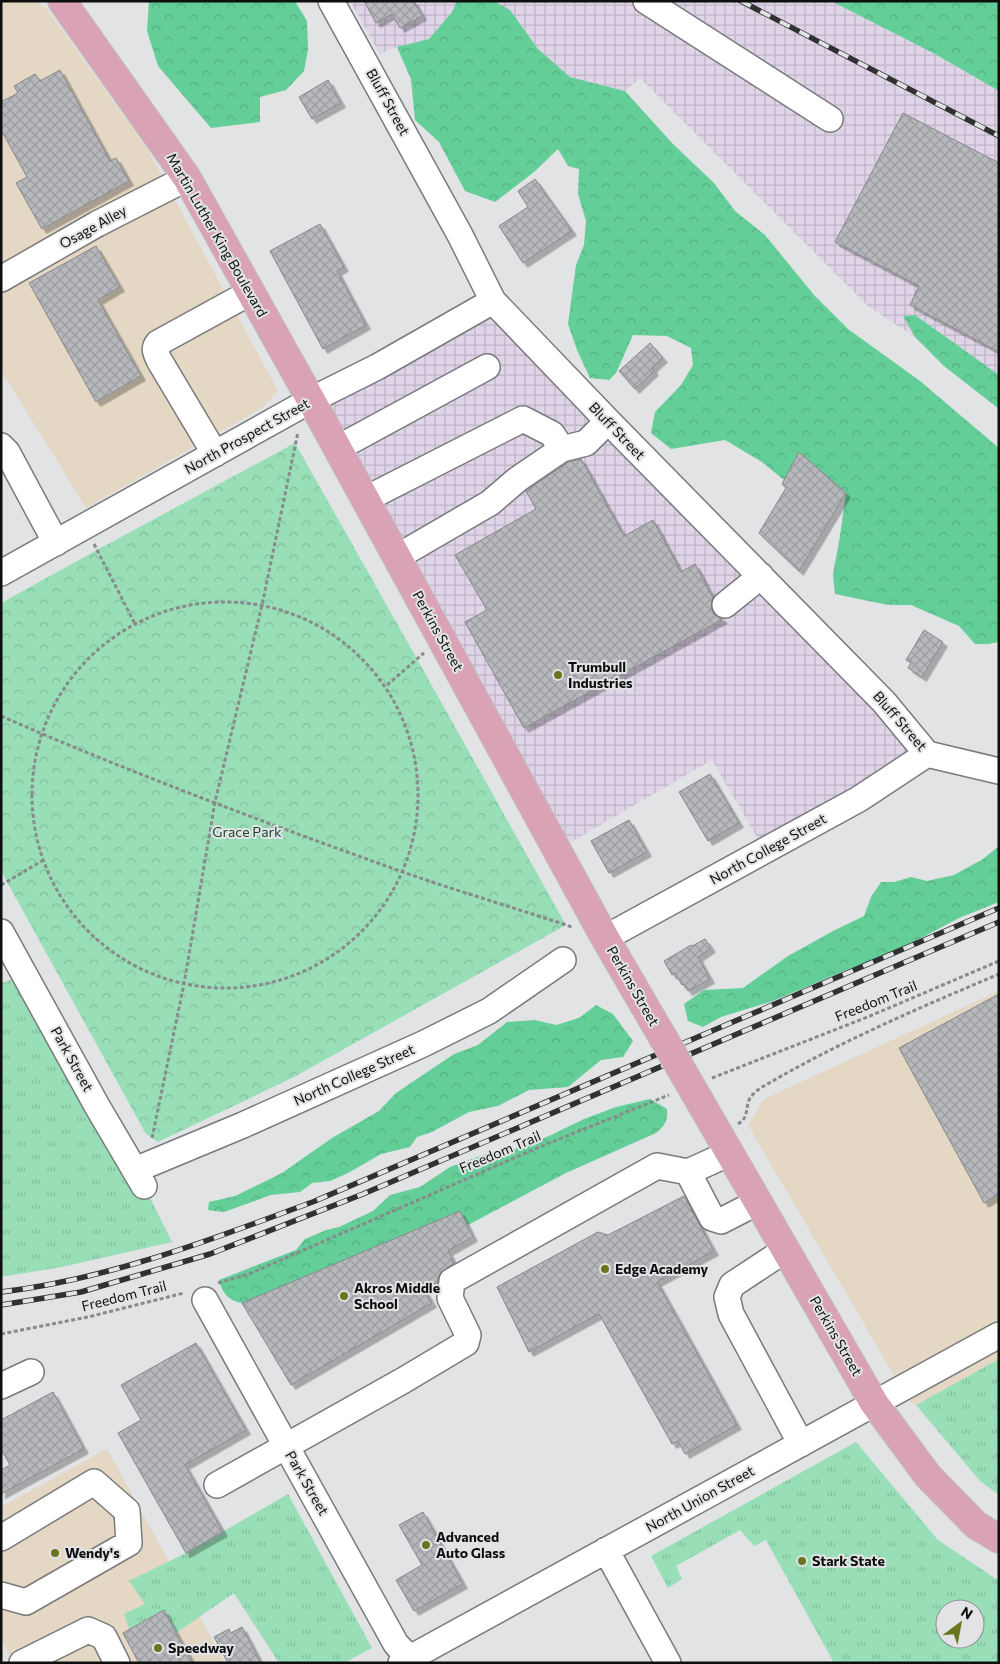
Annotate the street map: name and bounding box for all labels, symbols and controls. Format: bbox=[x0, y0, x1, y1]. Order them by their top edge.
street label: Bluff Street bbox=[363, 66, 414, 138]
street label: Martin Luther King Boulevard bbox=[163, 150, 271, 320]
street label: Osage Alley bbox=[56, 201, 129, 252]
street label: North Prospect Street bbox=[181, 394, 312, 477]
street label: Bluff Street bbox=[586, 398, 649, 463]
street label: Perkins Street bbox=[409, 588, 468, 674]
place label: Trumbull Industries bbox=[568, 658, 633, 691]
marker: Trumbull Industries bbox=[552, 669, 564, 681]
street label: Bluff Street bbox=[870, 687, 931, 754]
street label: North College Street bbox=[707, 809, 829, 888]
park label: Grace Park bbox=[212, 823, 282, 840]
street label: Perkins Street bbox=[604, 943, 663, 1029]
street label: Freedom Trail bbox=[832, 976, 919, 1025]
street label: Park Street bbox=[48, 1023, 97, 1094]
street label: North College Street bbox=[291, 1040, 417, 1109]
street label: Freedom Trail bbox=[456, 1127, 543, 1176]
place label: Edge Academy bbox=[615, 1260, 709, 1277]
marker: Edge Academy bbox=[599, 1263, 611, 1275]
street label: Freedom Trail bbox=[80, 1277, 168, 1314]
place label: Akros Middle School bbox=[354, 1279, 440, 1312]
marker: Akros Middle School bbox=[338, 1290, 350, 1302]
street label: Perkins Street bbox=[807, 1293, 866, 1379]
street label: Park Street bbox=[282, 1448, 333, 1518]
street label: North Union Street bbox=[643, 1462, 757, 1535]
place label: Advanced Auto Glass bbox=[436, 1528, 506, 1561]
marker: Advanced Auto Glass bbox=[420, 1539, 432, 1551]
place label: Wendy's bbox=[65, 1544, 120, 1561]
marker: Wendy's bbox=[49, 1547, 61, 1559]
place label: Stark State bbox=[812, 1552, 885, 1569]
marker: Stark State bbox=[796, 1555, 808, 1567]
north arrow bbox=[935, 1599, 985, 1649]
text: N bbox=[958, 1603, 976, 1623]
place label: Speedway bbox=[168, 1639, 234, 1656]
marker: Speedway bbox=[152, 1642, 164, 1654]

